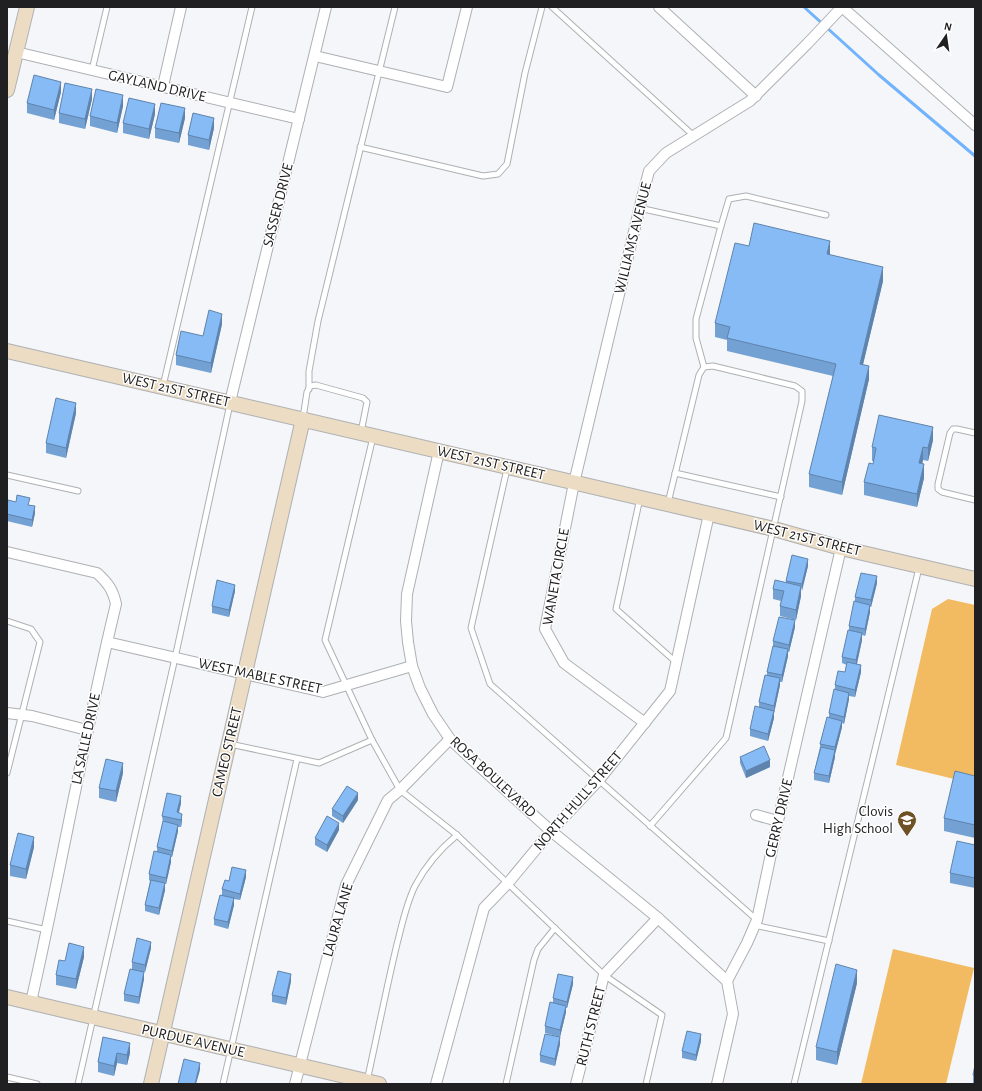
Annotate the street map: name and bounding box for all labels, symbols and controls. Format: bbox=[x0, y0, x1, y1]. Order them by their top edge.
north arrow bbox=[926, 16, 966, 56]
text: N bbox=[943, 21, 953, 33]
street label: GAYLAND DRIVE bbox=[107, 67, 207, 105]
street label: SASSER DRIVE bbox=[260, 162, 296, 248]
street label: WILLIAMS AVENUE bbox=[612, 180, 654, 296]
street label: WEST 21ST STREET bbox=[121, 370, 232, 410]
street label: WEST 21ST STREET bbox=[436, 443, 547, 483]
street label: WEST 21ST STREET bbox=[752, 517, 863, 559]
street label: WANETA CIRCLE bbox=[540, 527, 572, 627]
street label: WEST MABLE STREET bbox=[197, 656, 324, 697]
street label: LA SALLE DRIVE bbox=[69, 692, 103, 786]
street label: CAMEO STREET bbox=[209, 705, 245, 798]
street label: ROSA BOULEVARD bbox=[447, 734, 539, 821]
street label: NORTH HULL STREET bbox=[531, 748, 626, 854]
street label: GERRY DRIVE bbox=[763, 777, 795, 859]
place label: Clovis High School bbox=[823, 804, 893, 836]
school or university icon: Clovis High School bbox=[896, 809, 918, 837]
street label: LAURA LANE bbox=[320, 881, 356, 959]
street label: RUTH STREET bbox=[574, 984, 608, 1068]
street label: PURDUE AVENUE bbox=[140, 1022, 246, 1060]

